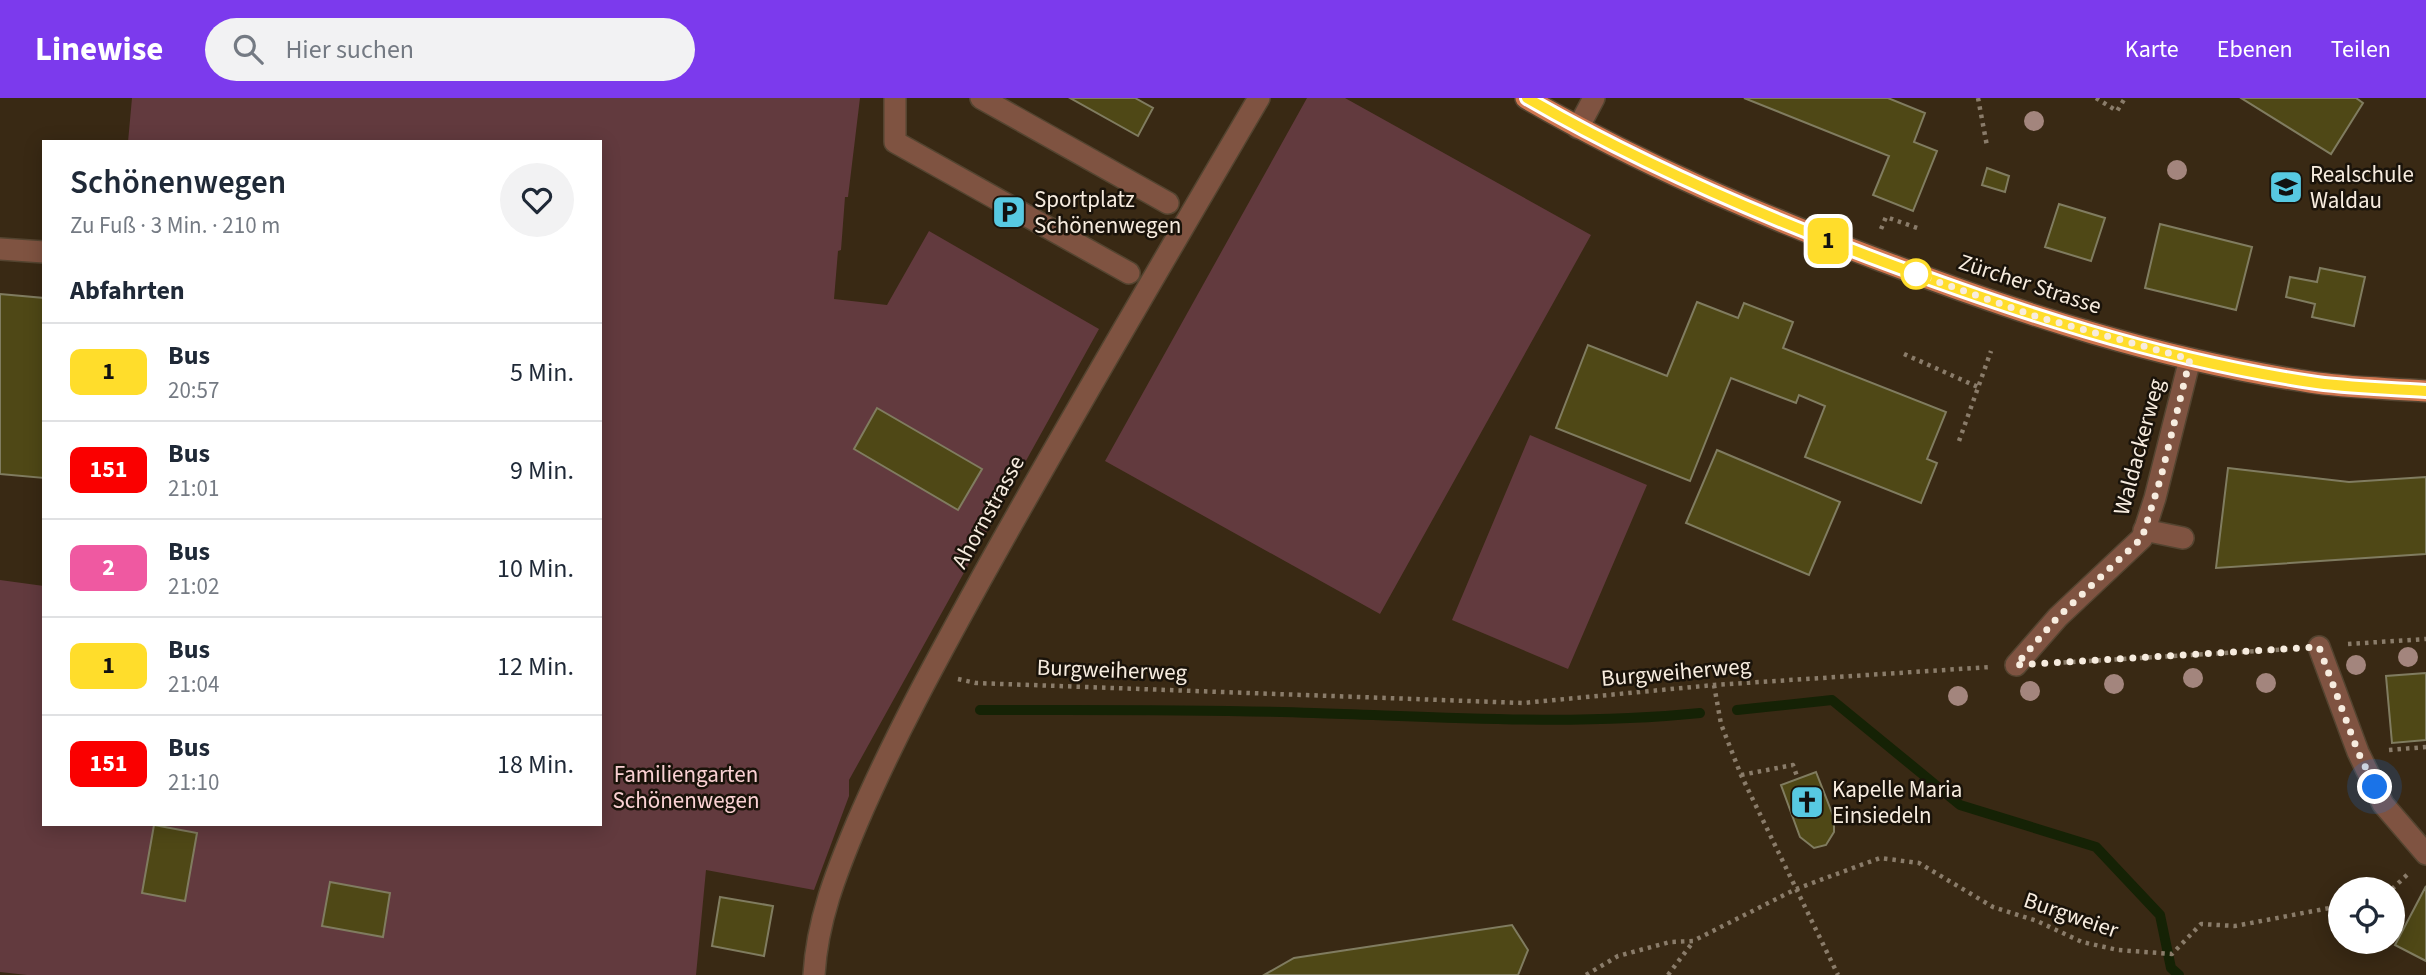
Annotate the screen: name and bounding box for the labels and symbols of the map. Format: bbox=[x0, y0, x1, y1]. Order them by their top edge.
place label: Realschule Waldau bbox=[2310, 158, 2414, 217]
school or university icon: Realschule Waldau bbox=[2267, 168, 2305, 206]
place label: Sportplatz Schönenwegen bbox=[1034, 183, 1181, 242]
parking icon: Sportplatz Schönenwegen bbox=[990, 193, 1028, 231]
line badge: 1 bbox=[1805, 218, 1851, 264]
street label: Zürcher Strasse bbox=[1954, 245, 2106, 323]
unlabelled marker bbox=[1901, 259, 1931, 289]
street label: Waldackerweg bbox=[2105, 375, 2173, 519]
street label: Ahornstrasse bbox=[943, 449, 1033, 575]
street label: Burgweiherweg bbox=[1600, 649, 1753, 695]
street label: Burgweiherweg bbox=[1036, 651, 1188, 689]
park label: Familiengarten Schönenwegen bbox=[612, 758, 760, 817]
your location bbox=[2357, 769, 2392, 804]
place label: Kapelle Maria Einsiedeln bbox=[1832, 773, 1962, 832]
church icon: Kapelle Maria Einsiedeln bbox=[1788, 783, 1826, 821]
street label: Burgweier bbox=[2019, 883, 2124, 947]

